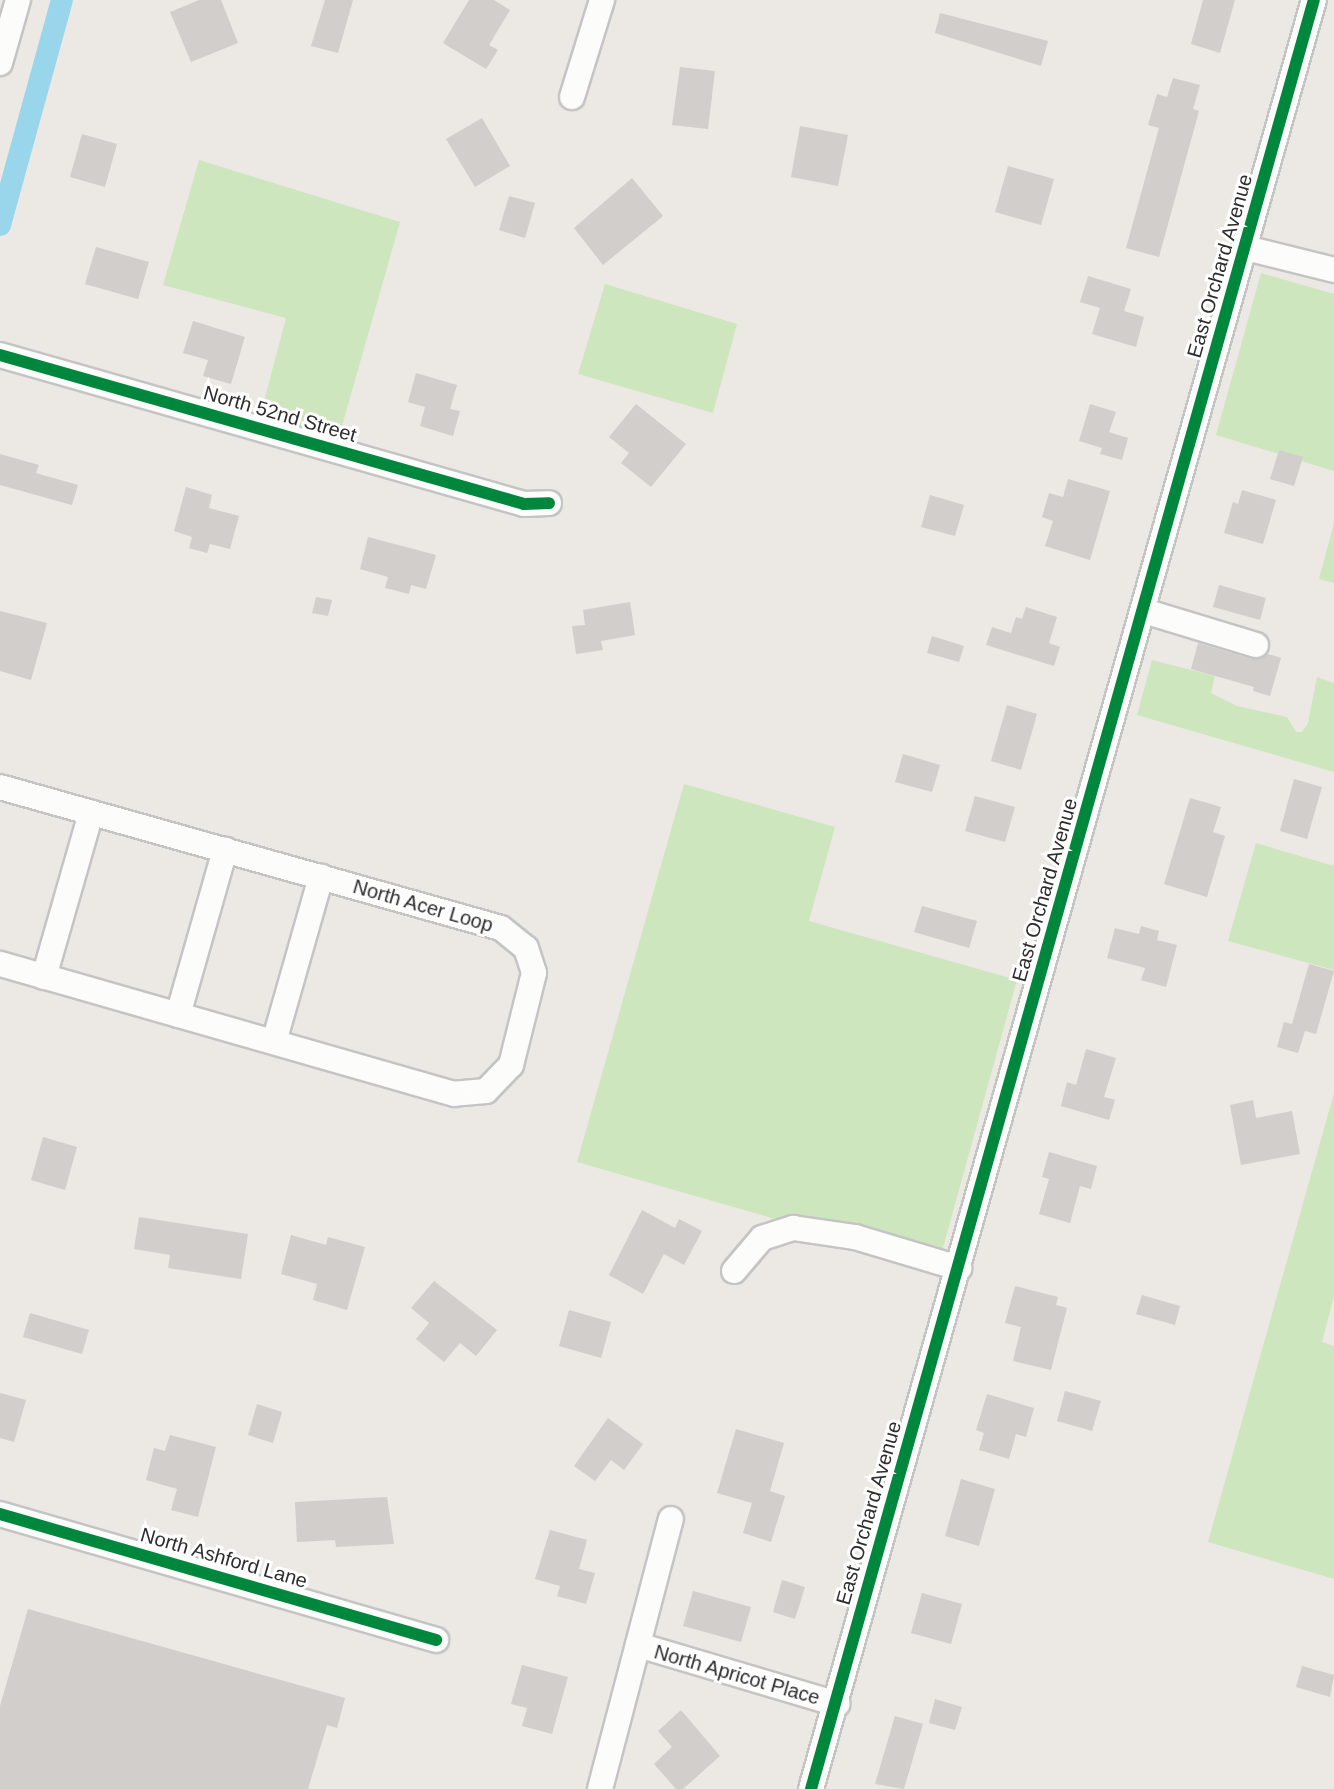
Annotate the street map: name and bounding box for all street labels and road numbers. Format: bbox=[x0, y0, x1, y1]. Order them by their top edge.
street label: East Orchard Avenue bbox=[1182, 171, 1258, 361]
street label: North 52nd Street bbox=[201, 381, 359, 447]
street label: East Orchard Avenue bbox=[1007, 795, 1083, 985]
street label: North Acer Loop bbox=[350, 874, 496, 938]
street label: East Orchard Avenue bbox=[831, 1418, 907, 1608]
street label: North Ashford Lane bbox=[137, 1523, 311, 1593]
street label: North Apricot Place bbox=[651, 1640, 823, 1710]

